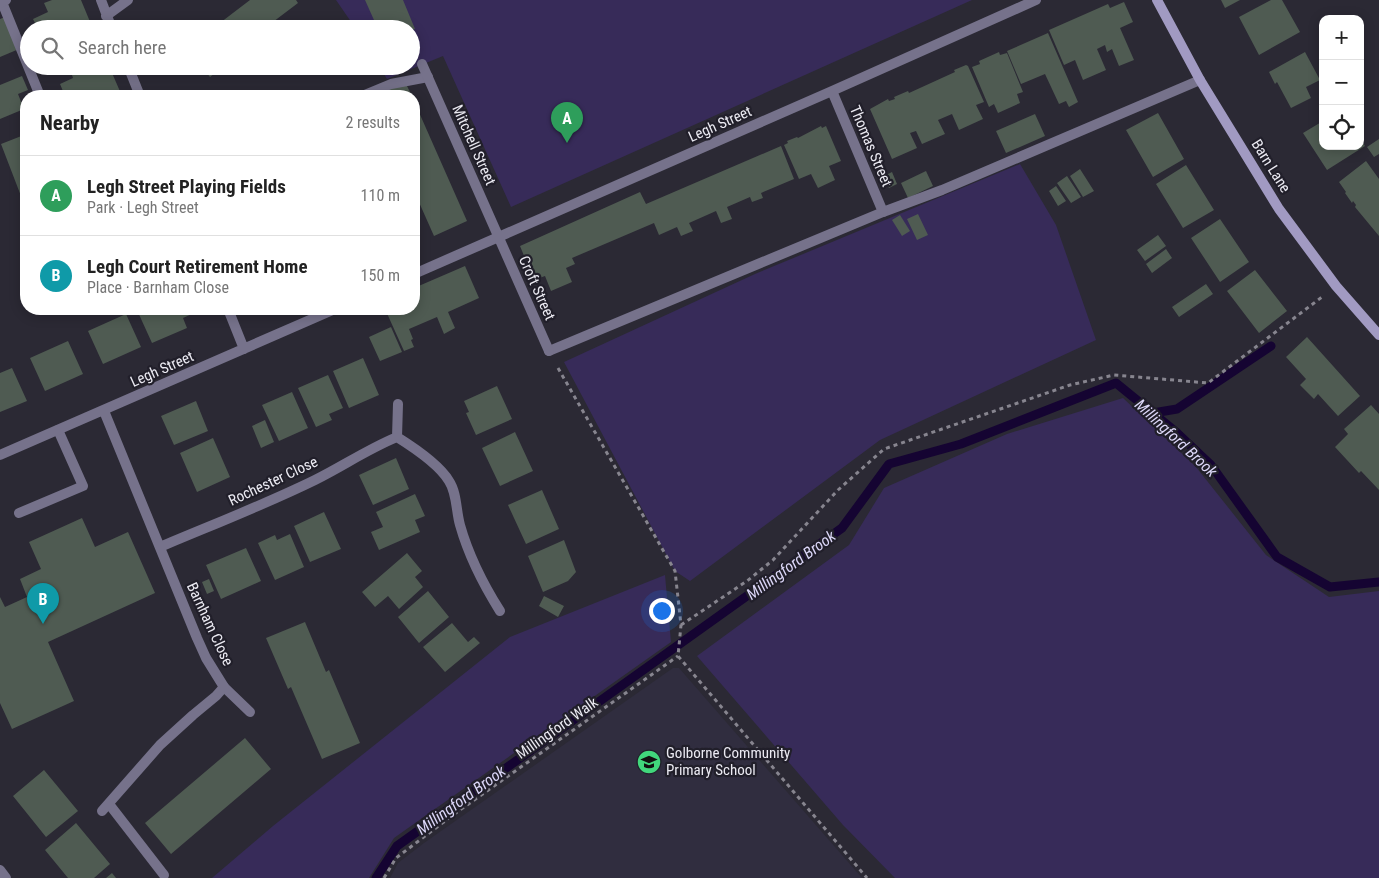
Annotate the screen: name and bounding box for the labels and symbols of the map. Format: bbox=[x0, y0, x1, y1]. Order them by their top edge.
street label: Mitchell Street bbox=[448, 102, 500, 188]
pin: A bbox=[551, 102, 583, 143]
street label: Legh Street bbox=[686, 102, 754, 146]
street label: Thomas Street bbox=[846, 103, 896, 189]
street label: Barn Lane bbox=[1248, 136, 1294, 196]
street label: Croft Street bbox=[515, 253, 559, 323]
street label: Legh Street bbox=[128, 347, 196, 391]
water label: Millingford Brook bbox=[1131, 395, 1222, 482]
street label: Rochester Close bbox=[226, 452, 320, 510]
water label: Millingford Brook bbox=[743, 526, 840, 604]
street label: Barnham Close bbox=[183, 580, 237, 668]
pin: B bbox=[27, 583, 59, 624]
your location bbox=[649, 598, 675, 624]
street label: Millingford Walk bbox=[513, 693, 602, 763]
place label: Golborne Community Primary School bbox=[666, 744, 790, 779]
school or university icon: Golborne Community Primary School bbox=[636, 749, 662, 775]
water label: Millingford Brook bbox=[413, 761, 510, 839]

